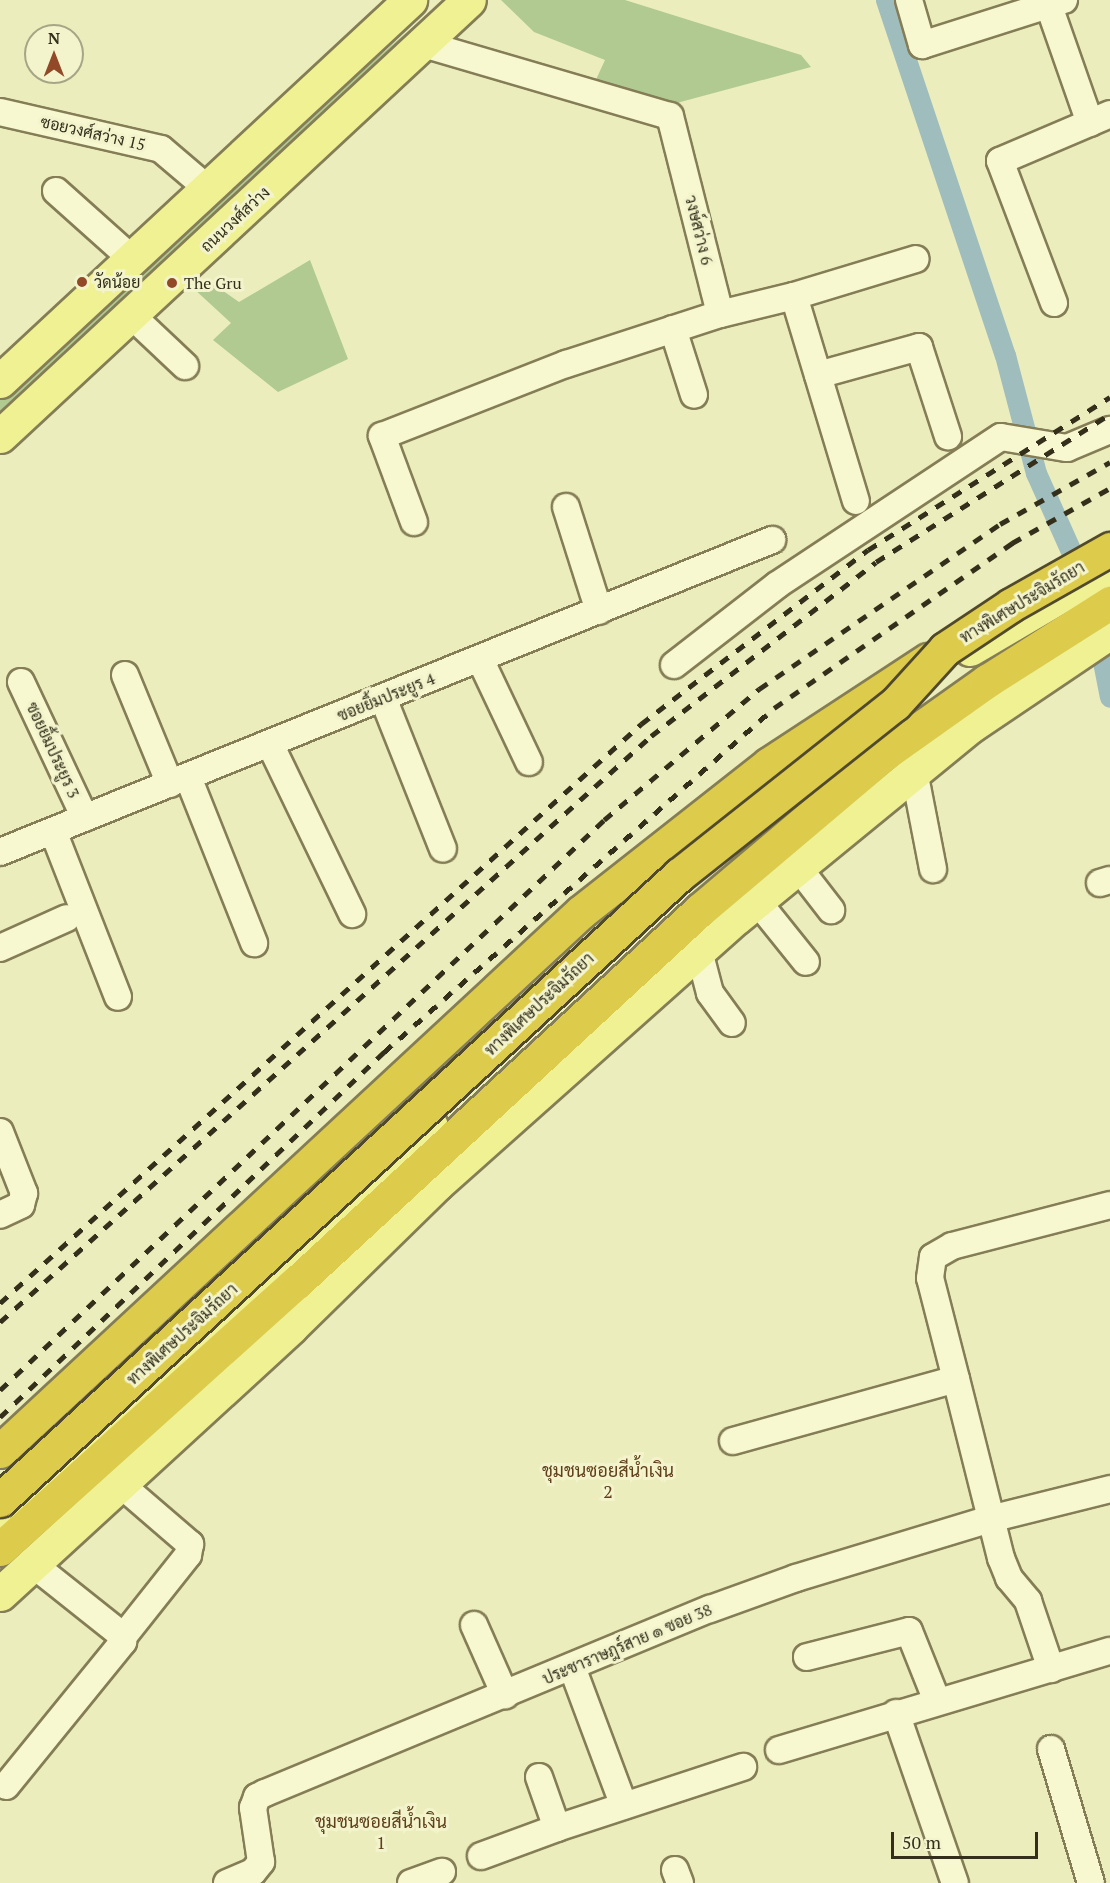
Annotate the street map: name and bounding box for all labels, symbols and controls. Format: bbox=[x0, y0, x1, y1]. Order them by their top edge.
north arrow bbox=[24, 24, 84, 84]
text: N bbox=[48, 27, 60, 49]
street label: ซอยวงศ์สว่าง 15 bbox=[39, 112, 147, 154]
street label: ถนนวงศ์สว่าง bbox=[197, 182, 273, 256]
street label: วงษ์สว่าง 6 bbox=[681, 193, 717, 267]
place label: วัดน้อย bbox=[94, 272, 140, 292]
place label: The Gru bbox=[184, 273, 242, 293]
marker: วัดน้อย bbox=[75, 275, 89, 289]
marker: The Gru bbox=[165, 276, 179, 290]
street label: ทางพิเศษประจิมรัถยา bbox=[956, 557, 1088, 647]
street label: ซอยยิ้มประยูร 4 bbox=[334, 669, 438, 725]
street label: ซอยยิ้มประยูร 3 bbox=[22, 699, 84, 801]
street label: ทางพิเศษประจิมรัถยา bbox=[481, 949, 597, 1059]
street label: ทางพิเศษประจิมรัถยา bbox=[123, 1279, 241, 1389]
district label: ชุมชนซอยสีน้ำเงิน 2 bbox=[542, 1460, 674, 1502]
street label: ประชาราษฎร์สาย ๑ ซอย 38 bbox=[539, 1600, 715, 1688]
district label: ชุมชนซอยสีน้ำเงิน 1 bbox=[315, 1811, 447, 1854]
scale bar bbox=[894, 1820, 1041, 1858]
text: 50 m bbox=[902, 1830, 941, 1854]

